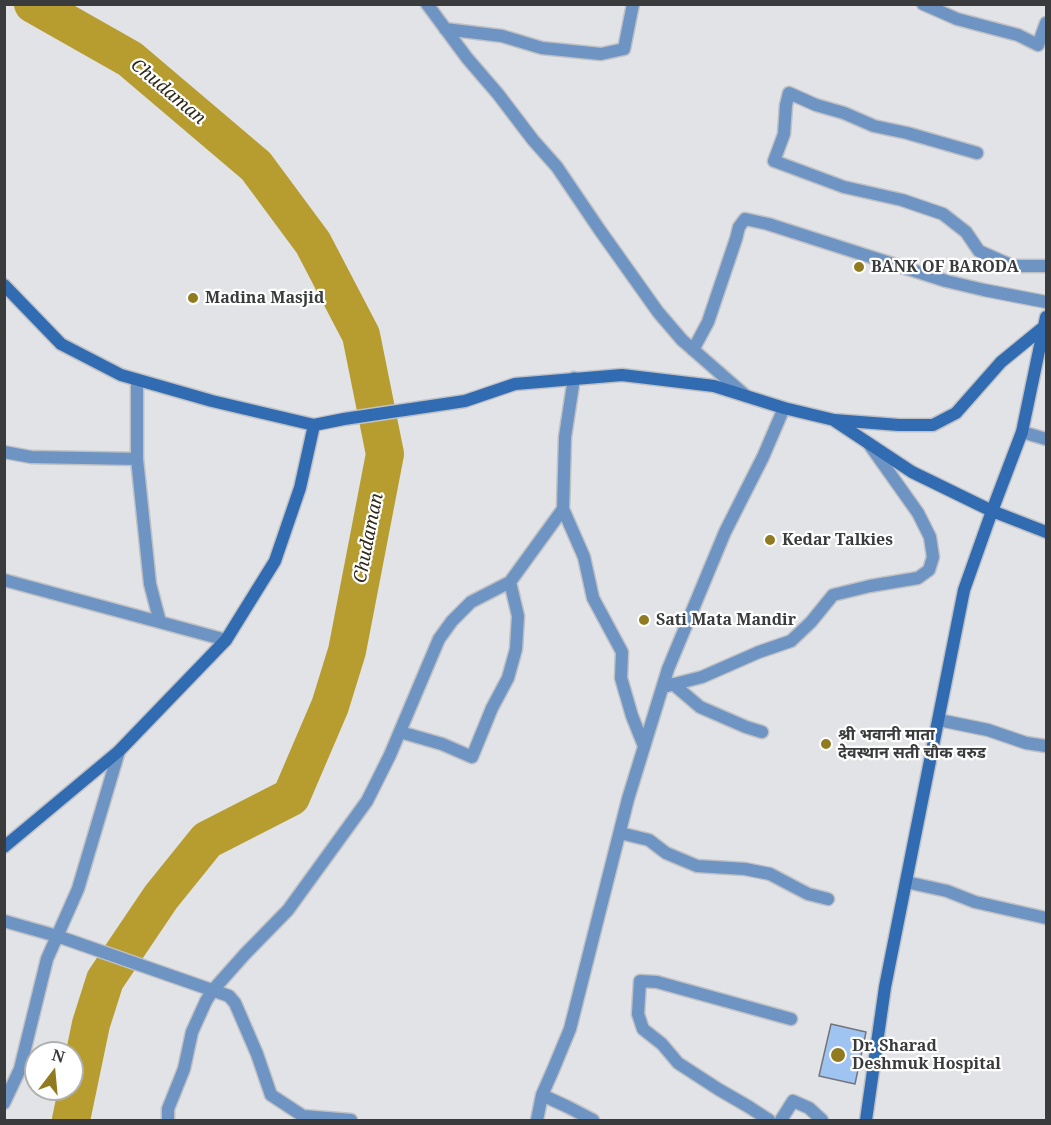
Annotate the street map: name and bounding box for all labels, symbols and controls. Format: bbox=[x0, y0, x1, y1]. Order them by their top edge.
water label: Chudaman bbox=[126, 54, 210, 130]
place label: BANK OF BARODA bbox=[871, 257, 1019, 277]
marker: BANK OF BARODA bbox=[852, 260, 866, 274]
place label: Madina Masjid bbox=[205, 288, 324, 308]
marker: Madina Masjid bbox=[186, 291, 200, 305]
water label: Chudaman bbox=[350, 491, 388, 585]
place label: Kedar Talkies bbox=[782, 530, 893, 550]
marker: Kedar Talkies bbox=[763, 533, 777, 547]
place label: Sati Mata Mandir bbox=[656, 610, 796, 630]
marker: Sati Mata Mandir bbox=[637, 613, 651, 627]
place label: श्री भवानी माता देवस्थान सती चौक वरुड bbox=[838, 725, 986, 763]
marker: श्री भवानी माता देवस्थान सती चौक वरुड bbox=[819, 737, 833, 751]
place label: Dr. Sharad Deshmuk Hospital bbox=[852, 1036, 1001, 1074]
north arrow bbox=[24, 1041, 84, 1101]
text: N bbox=[49, 1043, 67, 1068]
marker: Dr. Sharad Deshmuk Hospital bbox=[829, 1046, 847, 1064]

